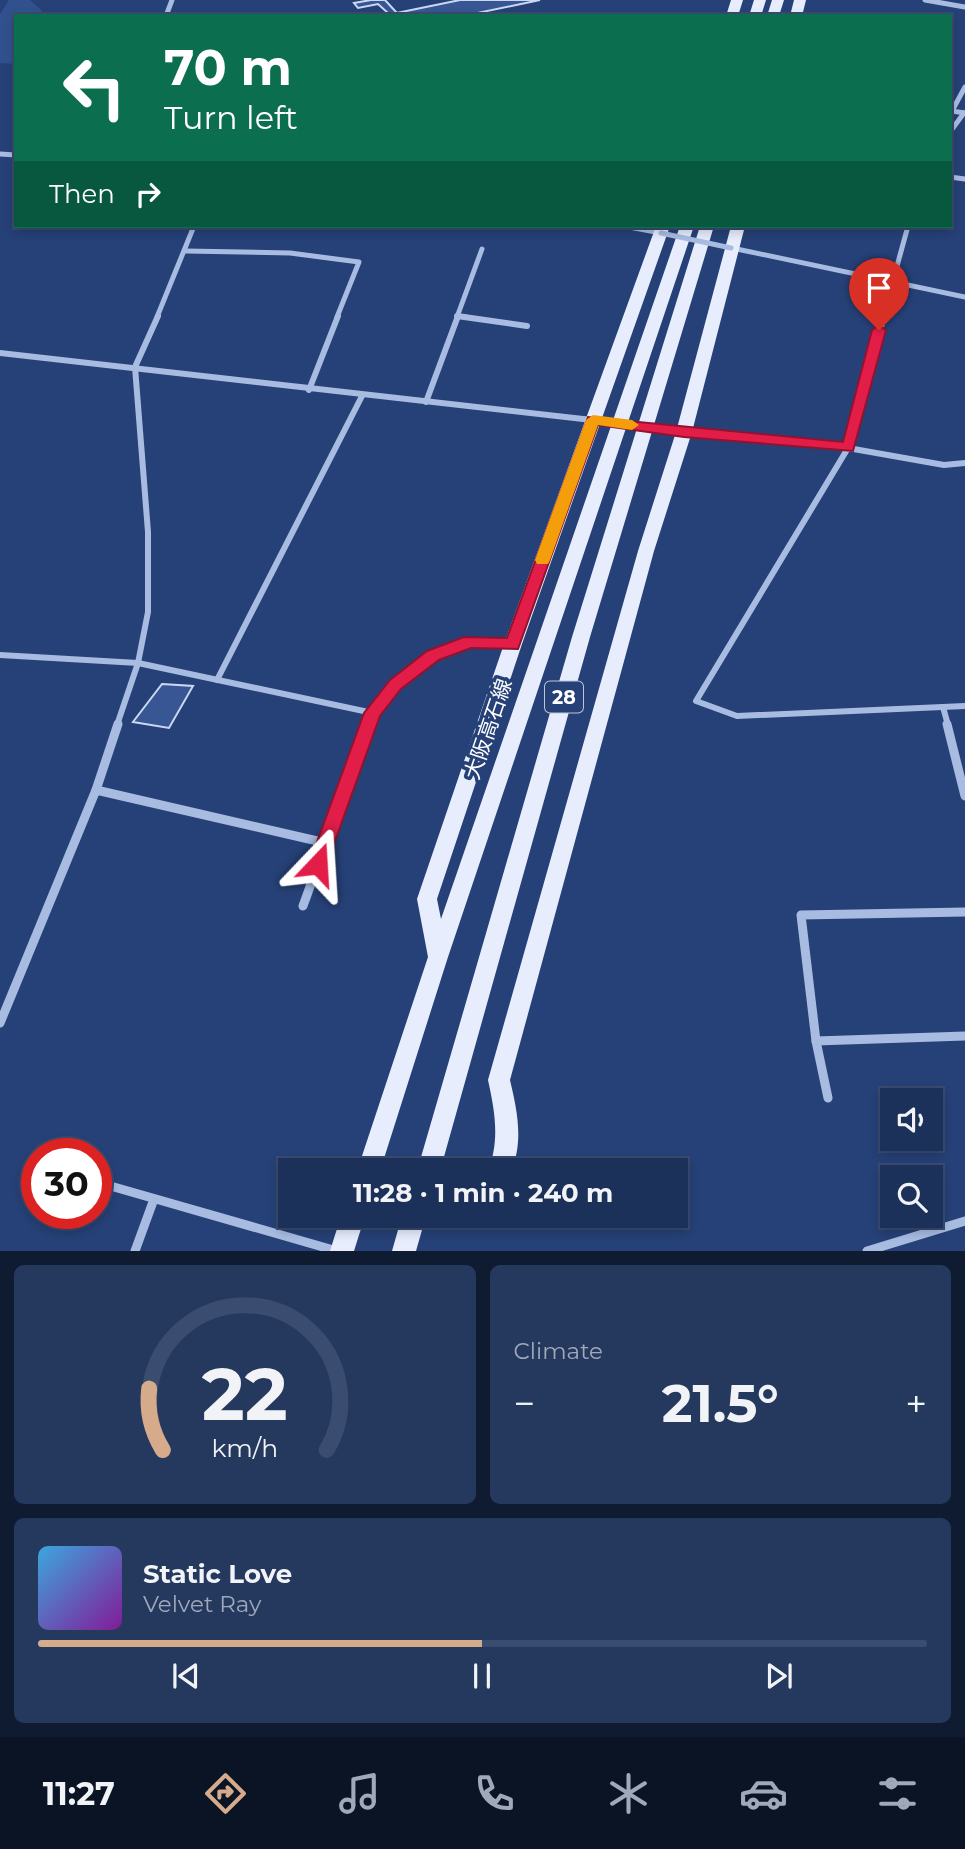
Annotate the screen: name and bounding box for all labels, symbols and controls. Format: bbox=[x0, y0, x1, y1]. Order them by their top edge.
text: 70 m bbox=[164, 38, 292, 97]
icon: left bbox=[49, 42, 140, 133]
text: Turn left bbox=[164, 98, 298, 137]
icon: right bbox=[129, 175, 167, 213]
text: Then bbox=[49, 178, 115, 210]
pin bbox=[849, 258, 909, 330]
icon: arrive bbox=[860, 269, 898, 307]
street label: 大阪高石線 bbox=[459, 675, 517, 783]
road number: 28 bbox=[545, 682, 583, 712]
position arrow bbox=[281, 827, 355, 901]
map controls bbox=[880, 1088, 943, 1228]
button: sound bbox=[880, 1088, 943, 1151]
speed limit sign: 30 bbox=[21, 1138, 112, 1229]
button: search bbox=[880, 1165, 943, 1228]
text: 11:28 · 1 min · 240 m bbox=[353, 1177, 613, 1209]
text: Climate bbox=[514, 1337, 603, 1365]
text: 22 bbox=[202, 1351, 288, 1439]
text: 21.5° bbox=[662, 1372, 779, 1435]
text: − bbox=[514, 1380, 535, 1427]
text: + bbox=[905, 1380, 927, 1427]
text: km/h bbox=[211, 1433, 278, 1463]
text: Static Love bbox=[143, 1558, 292, 1590]
text: Velvet Ray bbox=[143, 1590, 261, 1618]
icon: previous bbox=[167, 1657, 205, 1695]
icon: pause bbox=[463, 1657, 501, 1695]
icon: next bbox=[760, 1657, 798, 1695]
icon: directions bbox=[201, 1769, 250, 1818]
icon: music bbox=[335, 1769, 384, 1818]
icon: phone bbox=[470, 1769, 519, 1818]
icon: climate bbox=[604, 1769, 653, 1818]
icon: car bbox=[739, 1769, 788, 1818]
icon: filters bbox=[873, 1769, 922, 1818]
text: 11:27 bbox=[43, 1774, 115, 1813]

